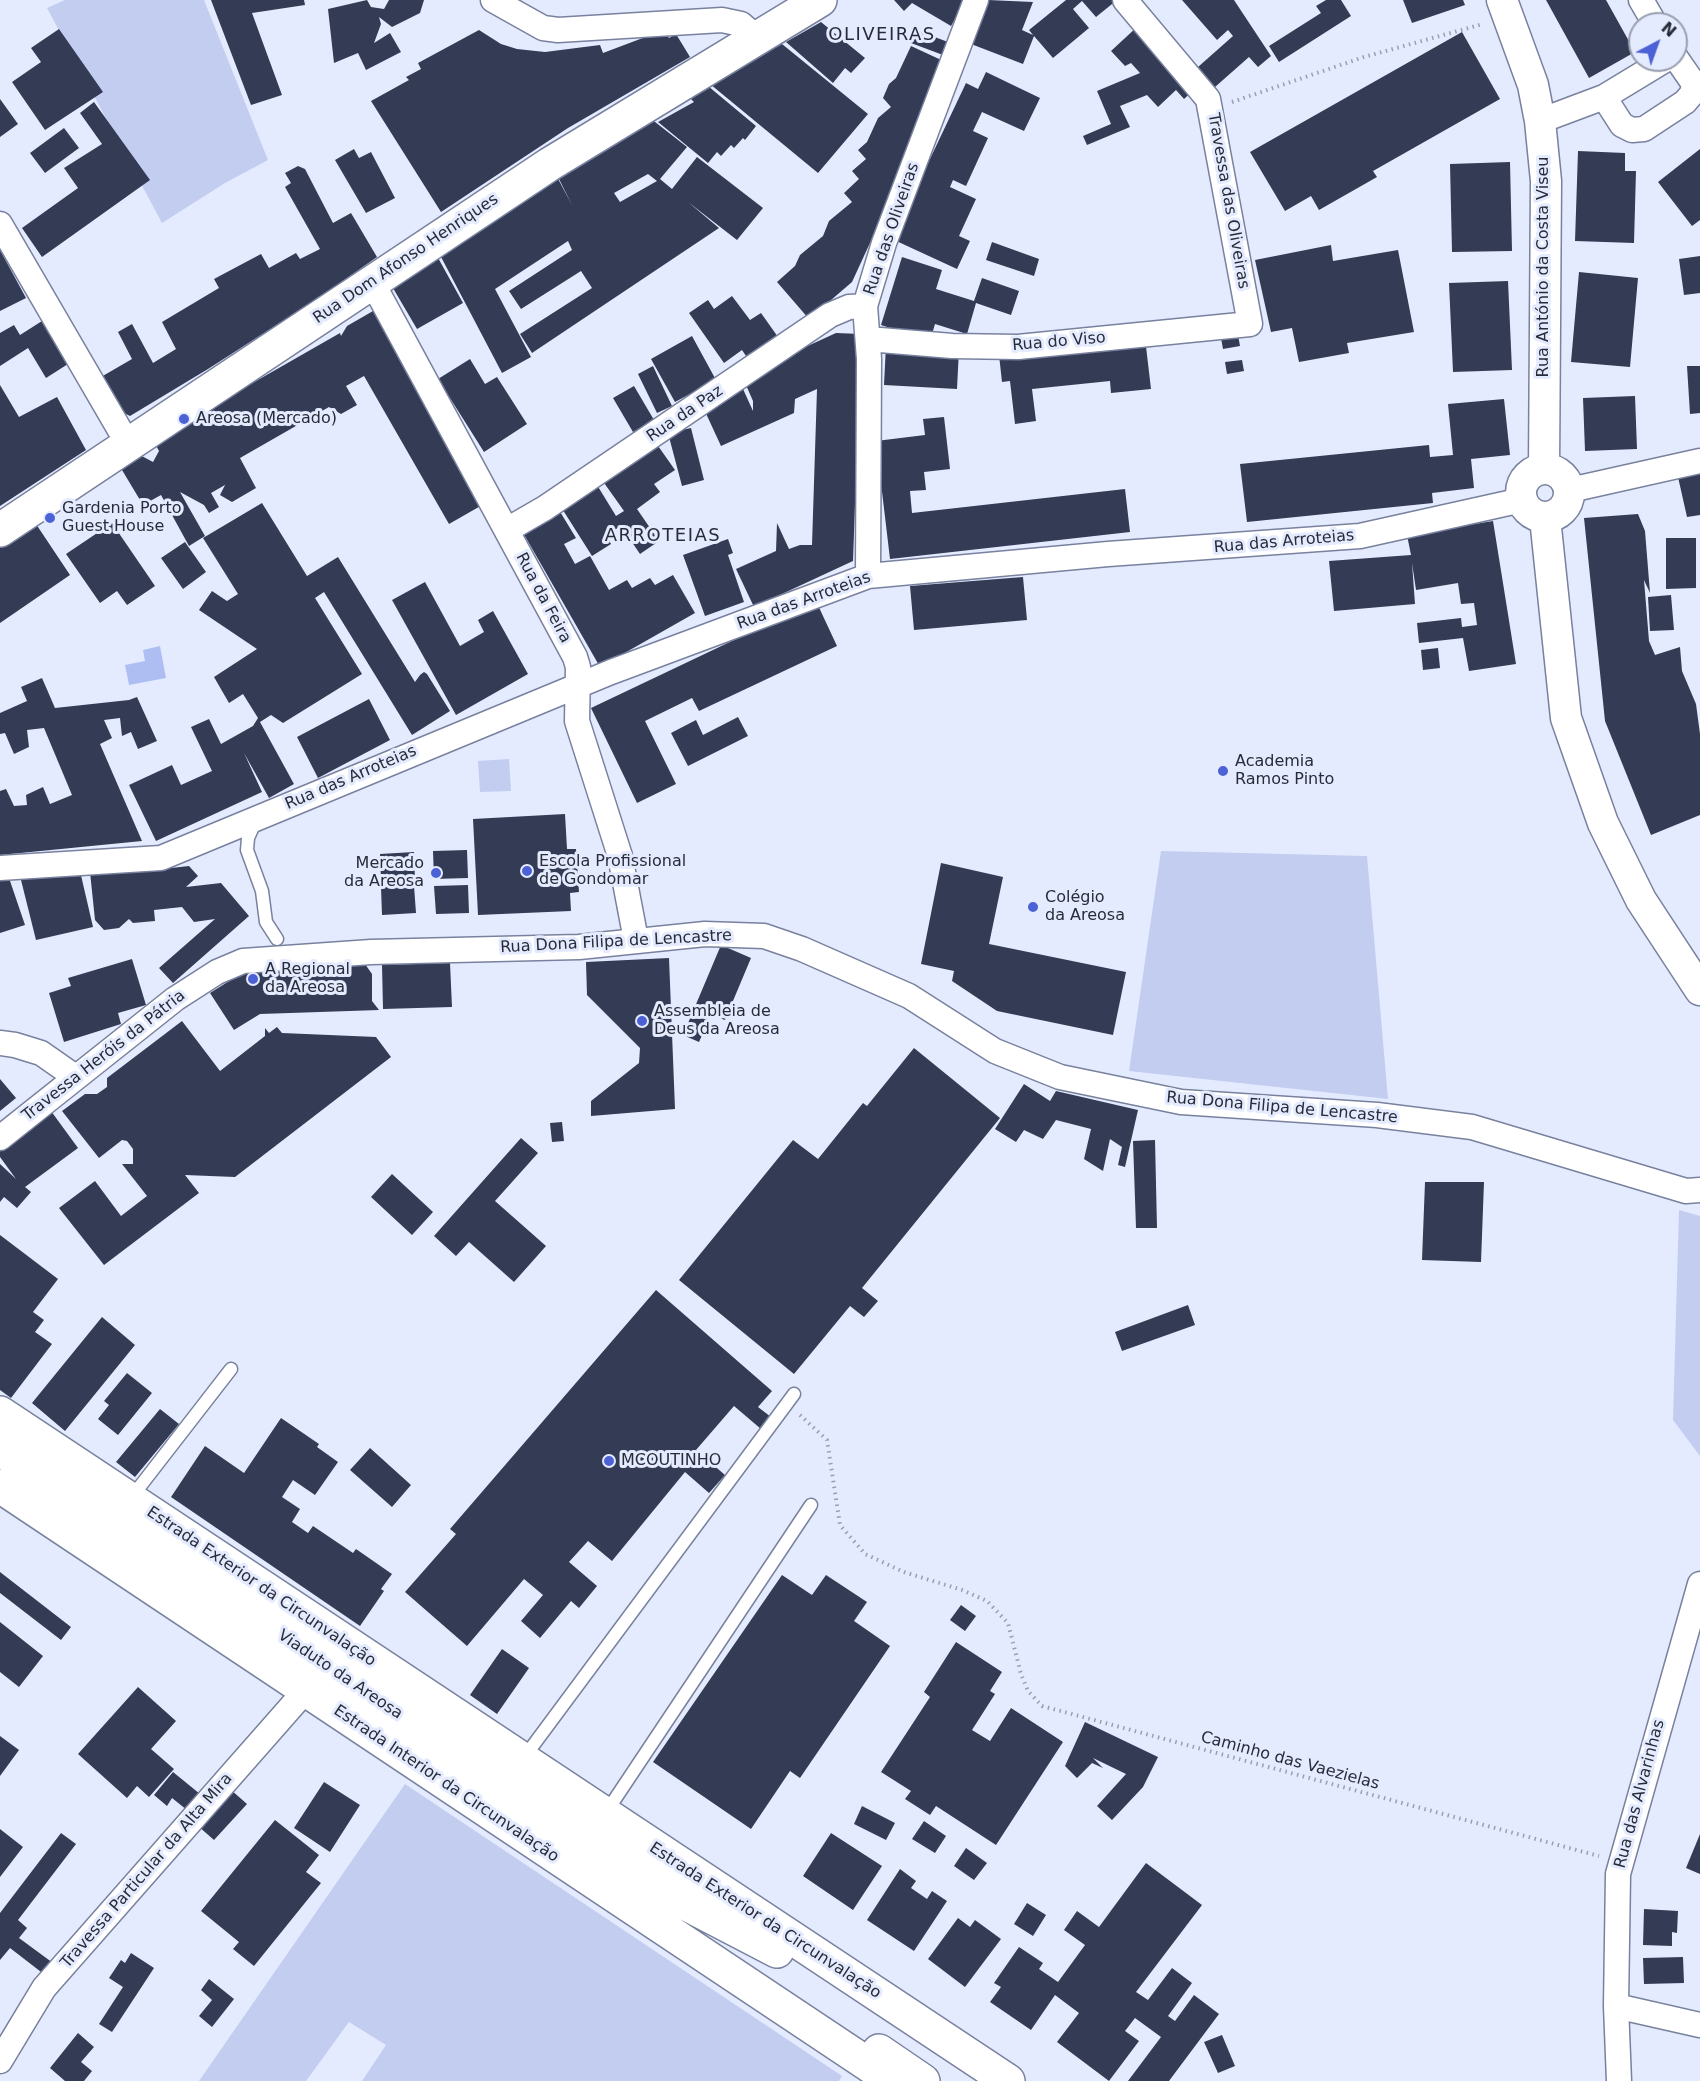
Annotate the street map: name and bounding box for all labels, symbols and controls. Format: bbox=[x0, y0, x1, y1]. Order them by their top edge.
north arrow bbox=[1628, 12, 1688, 72]
text: N bbox=[1658, 18, 1680, 41]
district label: OLIVEIRAS bbox=[828, 24, 936, 46]
street label: Travessa das Oliveiras bbox=[1203, 112, 1253, 290]
street label: Rua António da Costa Viseu bbox=[1534, 157, 1554, 377]
street label: Rua das Oliveiras bbox=[860, 160, 924, 298]
street label: Rua Dom Afonso Henriques bbox=[310, 190, 502, 328]
street label: Rua do Viso bbox=[1012, 328, 1106, 356]
street label: Rua da Paz bbox=[643, 382, 727, 446]
place label: Areosa (Mercado) bbox=[196, 409, 337, 429]
marker: Areosa (Mercado) bbox=[177, 412, 191, 426]
place label: Gardenia Porto Guest House bbox=[62, 499, 181, 537]
marker: Gardenia Porto Guest House bbox=[43, 511, 57, 525]
district label: ARROTEIAS bbox=[605, 525, 721, 547]
street label: Rua das Arroteias bbox=[1213, 526, 1355, 558]
street label: Rua da Feira bbox=[511, 550, 575, 646]
street label: Rua das Arroteias bbox=[735, 568, 873, 634]
street label: Rua das Arroteias bbox=[282, 742, 420, 814]
place label: Academia Ramos Pinto bbox=[1235, 752, 1334, 790]
marker: Academia Ramos Pinto bbox=[1216, 764, 1230, 778]
place label: Escola Profissional de Gondomar bbox=[539, 852, 686, 890]
place label: Mercado da Areosa bbox=[344, 854, 424, 892]
marker: Escola Profissional de Gondomar bbox=[520, 864, 534, 878]
marker: Mercado da Areosa bbox=[429, 866, 443, 880]
place label: Colégio da Areosa bbox=[1045, 888, 1125, 926]
marker: Colégio da Areosa bbox=[1026, 900, 1040, 914]
street label: Rua Dona Filipa de Lencastre bbox=[500, 926, 732, 958]
place label: A Regional da Areosa bbox=[265, 960, 350, 998]
marker: A Regional da Areosa bbox=[246, 972, 260, 986]
street label: Travessa Heróis da Pátria bbox=[19, 986, 189, 1126]
place label: Assembleia de Deus da Areosa bbox=[654, 1002, 780, 1040]
marker: Assembleia de Deus da Areosa bbox=[635, 1014, 649, 1028]
street label: Rua Dona Filipa de Lencastre bbox=[1166, 1088, 1398, 1128]
place label: MCOUTINHO bbox=[621, 1451, 721, 1471]
marker: MCOUTINHO bbox=[602, 1454, 616, 1468]
street label: Estrada Exterior da Circunvalação bbox=[143, 1503, 379, 1671]
street label: Viaduto da Areosa bbox=[274, 1626, 406, 1724]
street label: Estrada Interior da Circunvalação bbox=[330, 1701, 562, 1867]
street label: Rua das Alvarinhas bbox=[1611, 1718, 1669, 1870]
street label: Caminho das Vaezielas bbox=[1199, 1728, 1381, 1794]
street label: Travessa Particular da Alta Mira bbox=[57, 1770, 237, 1972]
street label: Estrada Exterior da Circunvalação bbox=[646, 1839, 884, 2003]

